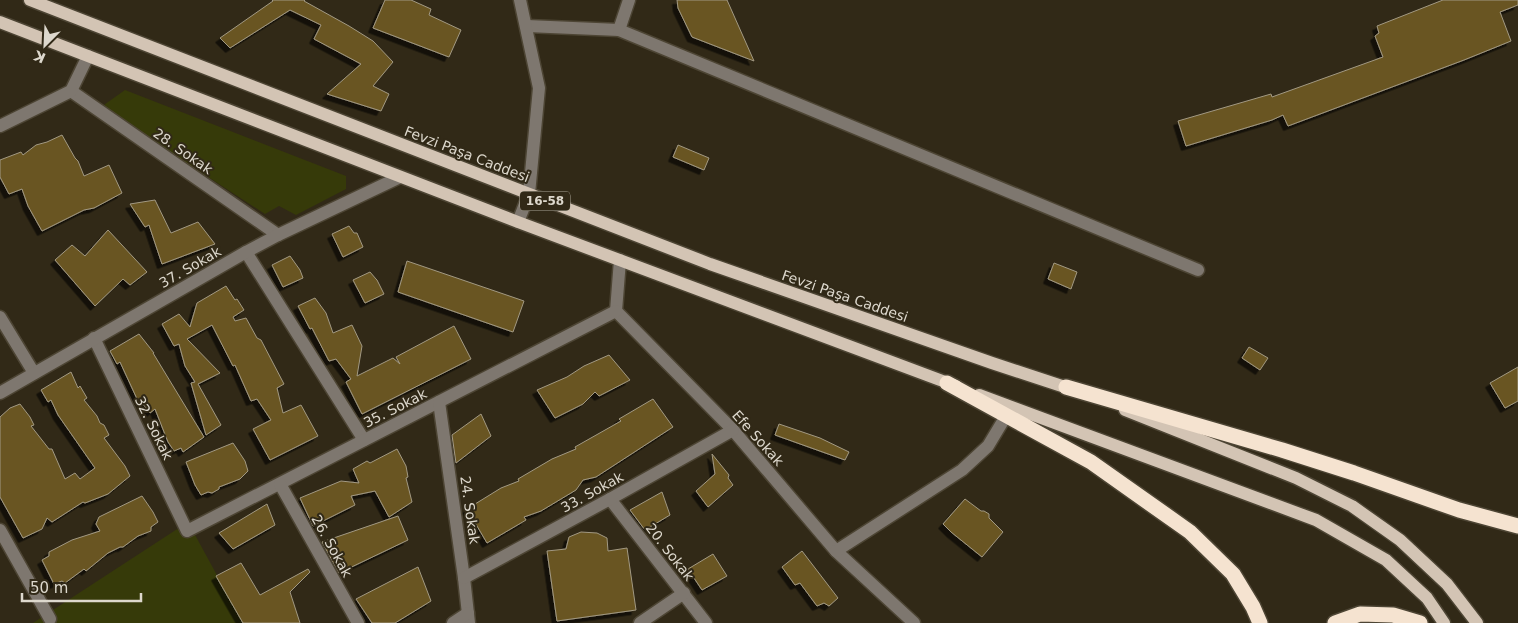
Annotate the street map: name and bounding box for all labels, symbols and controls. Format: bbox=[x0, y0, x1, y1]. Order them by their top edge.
north arrow bbox=[20, 20, 70, 70]
text: K bbox=[30, 47, 48, 66]
street label: Fevzi Paşa Caddesi bbox=[402, 123, 532, 185]
street label: 28. Sokak bbox=[150, 125, 216, 178]
road number: 16-58 bbox=[520, 192, 570, 210]
street label: 37. Sokak bbox=[156, 242, 225, 291]
street label: Fevzi Paşa Caddesi bbox=[780, 267, 910, 325]
street label: 35. Sokak bbox=[361, 385, 430, 431]
street label: 32. Sokak bbox=[132, 394, 177, 463]
street label: Efe Sokak bbox=[729, 407, 788, 470]
street label: 33. Sokak bbox=[558, 468, 627, 516]
street label: 24. Sokak bbox=[457, 475, 483, 546]
street label: 26. Sokak bbox=[308, 512, 356, 581]
street label: 20. Sokak bbox=[643, 520, 698, 585]
scale bar bbox=[22, 570, 141, 602]
text: 50 m bbox=[30, 579, 68, 597]

